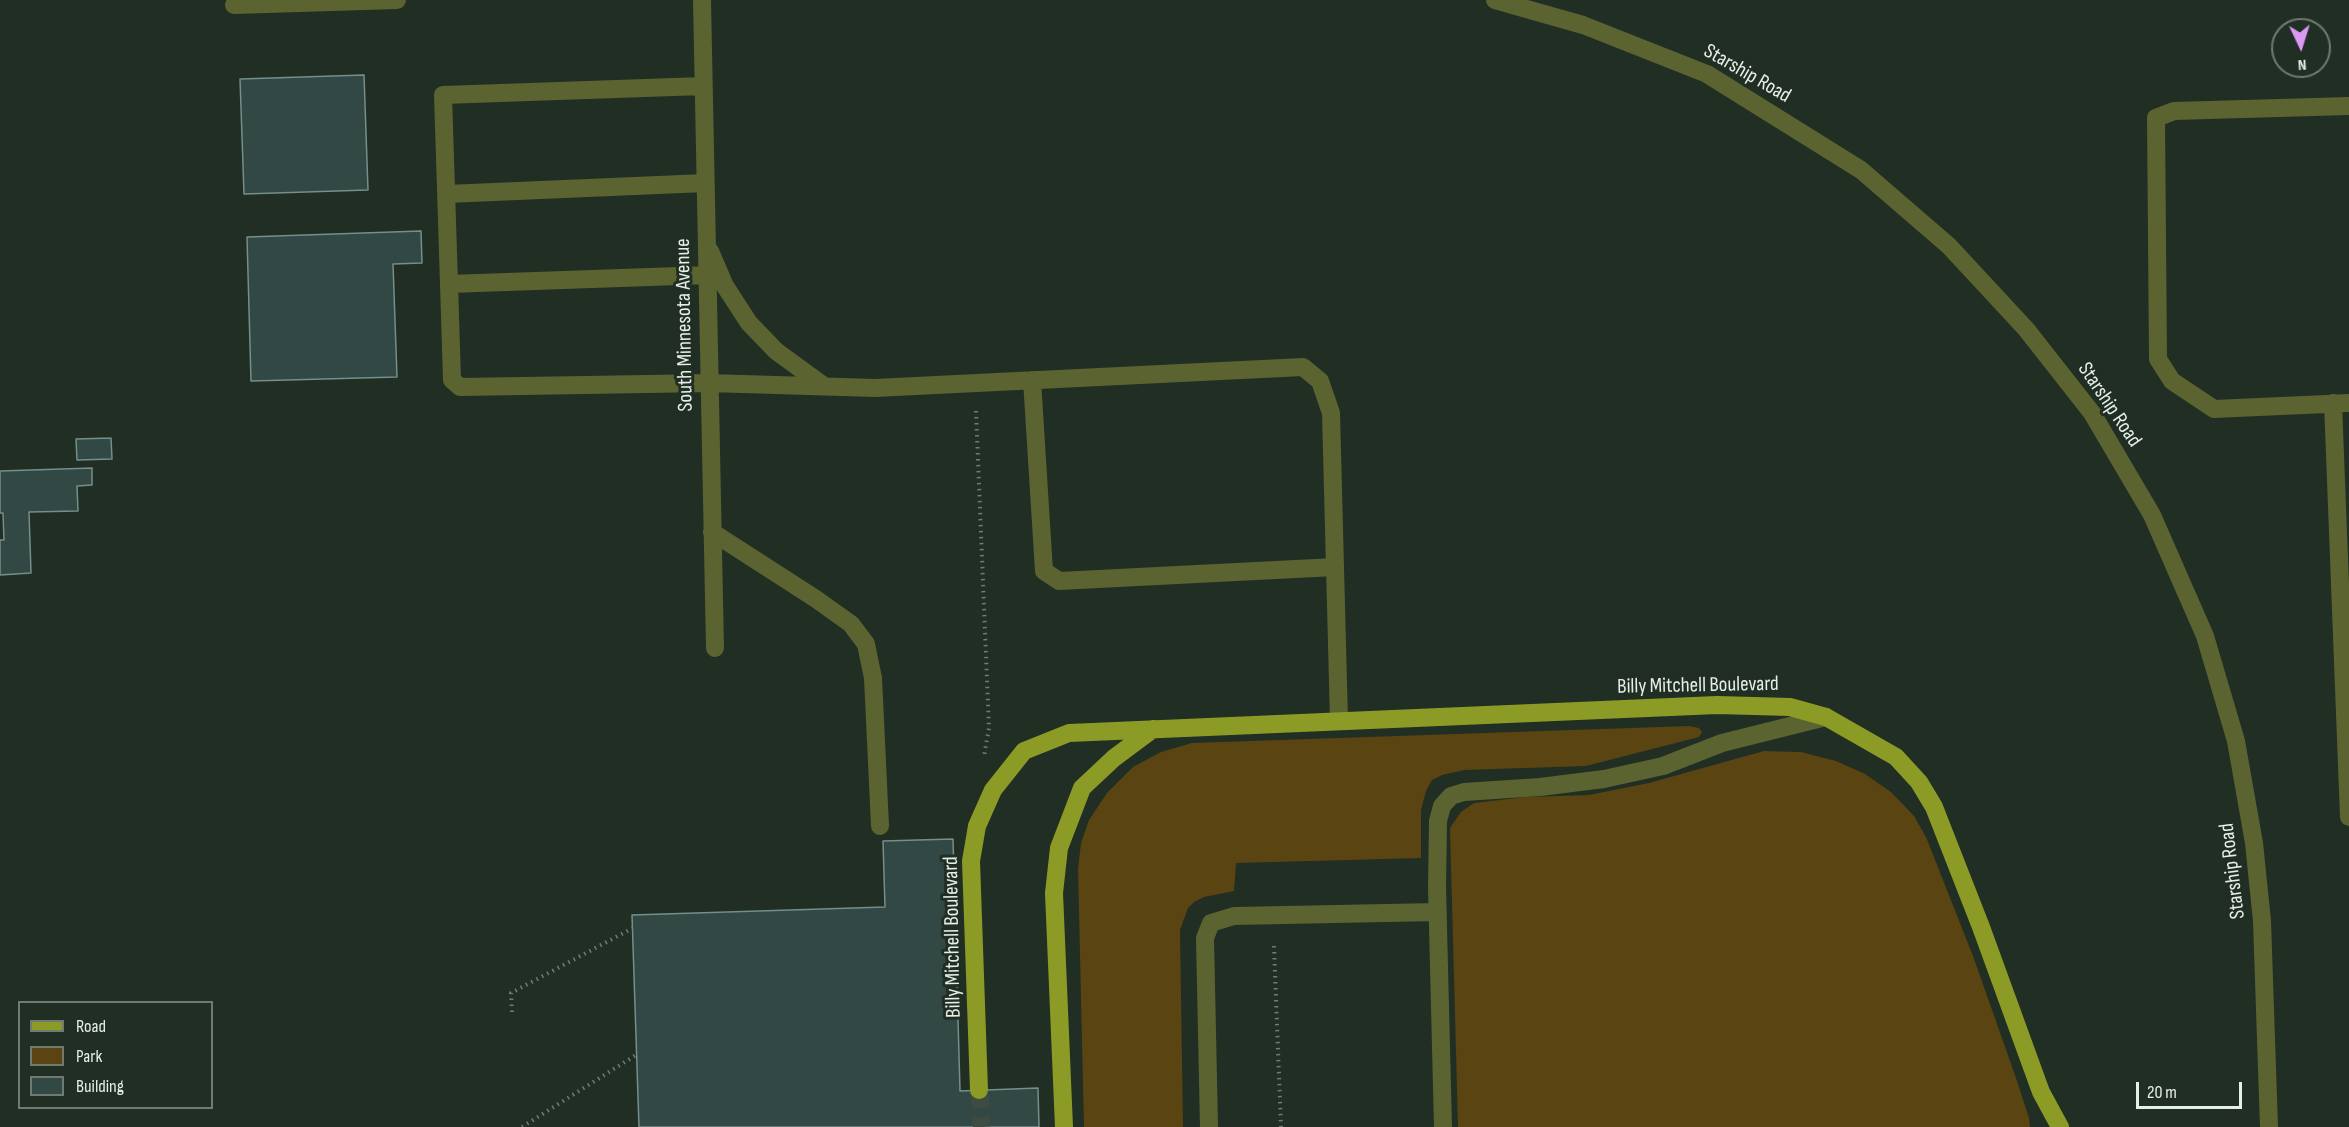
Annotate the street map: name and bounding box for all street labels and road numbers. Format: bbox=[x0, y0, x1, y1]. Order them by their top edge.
street label: Starship Road bbox=[1699, 39, 1795, 109]
street label: South Minnesota Avenue bbox=[671, 238, 699, 412]
street label: Starship Road bbox=[2072, 358, 2146, 452]
street label: Billy Mitchell Boulevard bbox=[1617, 672, 1779, 700]
street label: Starship Road bbox=[2215, 822, 2251, 920]
street label: Billy Mitchell Boulevard bbox=[939, 856, 967, 1018]

